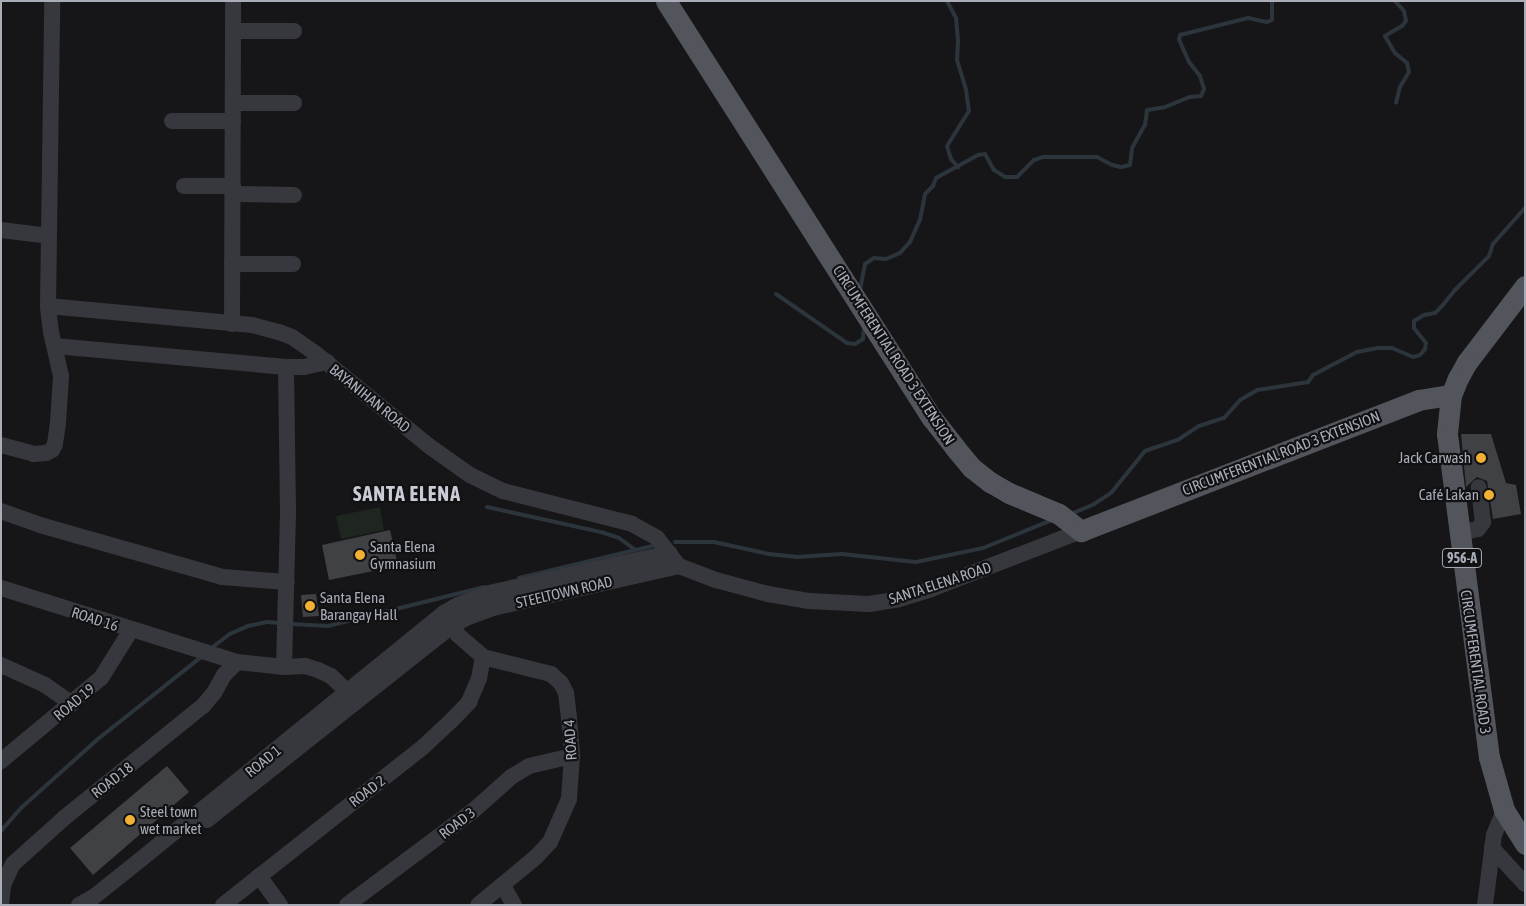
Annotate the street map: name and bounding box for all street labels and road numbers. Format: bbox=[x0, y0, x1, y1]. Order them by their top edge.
street label: CIRCUMFERENTIAL ROAD 3 EXTENSION bbox=[829, 262, 959, 448]
street label: BAYANIHAN ROAD bbox=[326, 360, 414, 436]
street label: CIRCUMFERENTIAL ROAD 3 EXTENSION bbox=[1180, 407, 1382, 499]
road number: 956-A bbox=[1441, 546, 1483, 570]
street label: SANTA ELENA ROAD bbox=[887, 558, 993, 608]
street label: STEELTOWN ROAD bbox=[514, 572, 614, 612]
street label: CIRCUMFERENTIAL ROAD 3 bbox=[1457, 589, 1495, 735]
street label: ROAD 16 bbox=[69, 603, 121, 635]
street label: ROAD 19 bbox=[50, 680, 98, 724]
street label: ROAD 4 bbox=[560, 719, 580, 761]
street label: ROAD 1 bbox=[241, 741, 285, 781]
street label: ROAD 18 bbox=[88, 758, 136, 802]
street label: ROAD 2 bbox=[345, 771, 389, 811]
street label: ROAD 3 bbox=[435, 803, 479, 843]

